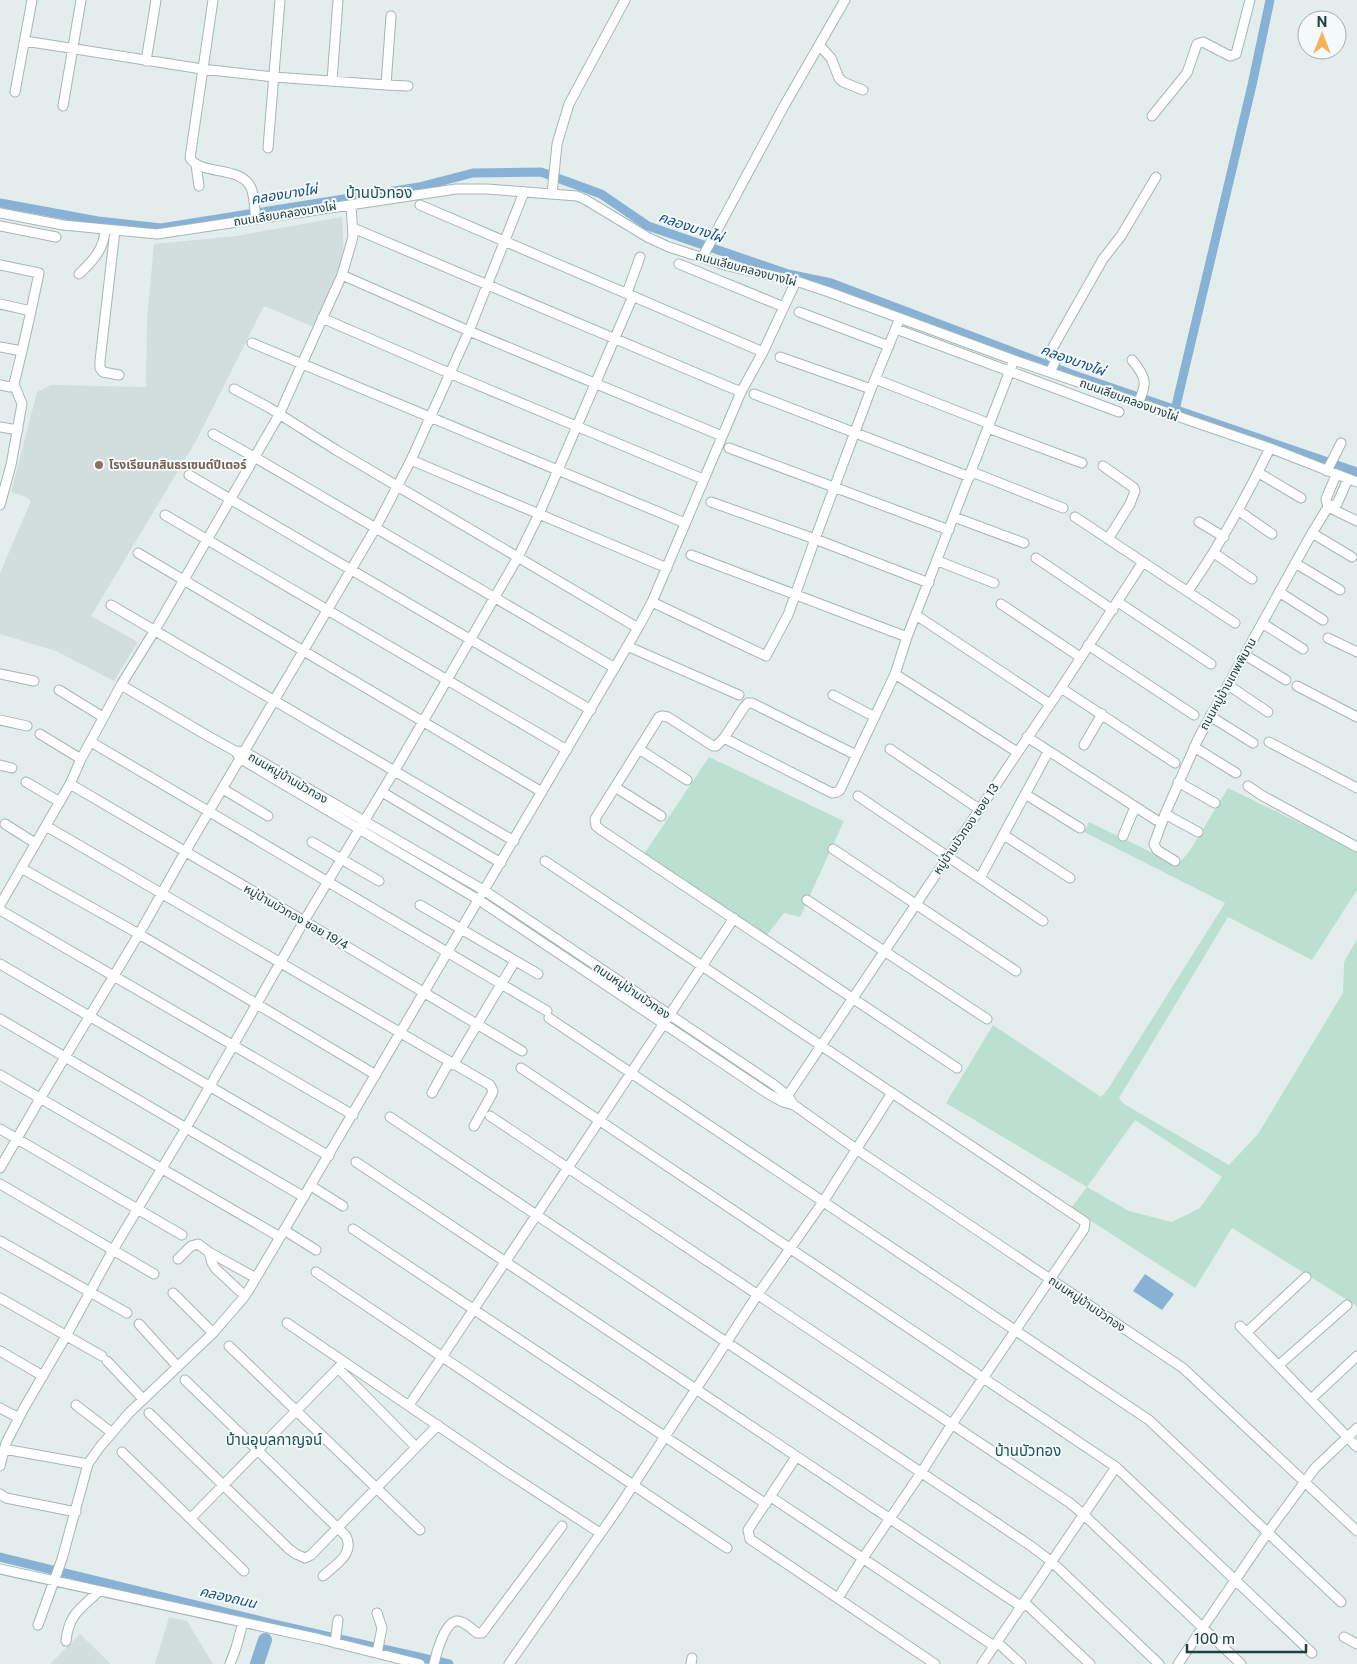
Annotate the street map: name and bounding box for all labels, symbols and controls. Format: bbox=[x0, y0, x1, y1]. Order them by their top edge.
north arrow bbox=[1297, 10, 1347, 60]
text: N bbox=[1317, 14, 1327, 30]
water label: คลองบางไผ่ bbox=[250, 181, 320, 207]
district label: บ้านบัวทอง bbox=[346, 184, 412, 201]
street label: ถนนเลียบคลองบางไผ่ bbox=[232, 199, 338, 229]
water label: คลองบางไผ่ bbox=[657, 209, 727, 246]
street label: ถนนเลียบคลองบางไผ่ bbox=[694, 249, 798, 289]
water label: คลองบางไผ่ bbox=[1039, 341, 1109, 380]
street label: ถนนเลียบคลองบางไผ่ bbox=[1078, 376, 1180, 424]
place label: โรงเรียนกสินธรเซนต์ปีเตอร์ bbox=[109, 458, 247, 472]
marker: โรงเรียนกสินธรเซนต์ปีเตอร์ bbox=[93, 459, 105, 471]
street label: ถนนหมู่บ้านเทพพิมาน bbox=[1197, 636, 1259, 732]
street label: ถนนหมู่บ้านบัวทอง bbox=[246, 750, 330, 806]
street label: หมู่บ้านบัวทอง ซอย 13 bbox=[930, 781, 1002, 877]
street label: หมู่บ้านบัวทอง ซอย 19/4 bbox=[241, 881, 351, 953]
street label: ถนนหมู่บ้านบัวทอง bbox=[591, 960, 673, 1022]
street label: ถนนหมู่บ้านบัวทอง bbox=[1046, 1273, 1128, 1335]
district label: บ้านอุบลกาญจน์ bbox=[226, 1431, 322, 1449]
district label: บ้านบัวทอง bbox=[995, 1442, 1061, 1459]
water label: คลองถนน bbox=[198, 1583, 259, 1612]
scale bar bbox=[1187, 1622, 1306, 1654]
text: 100 m bbox=[1194, 1630, 1235, 1647]

